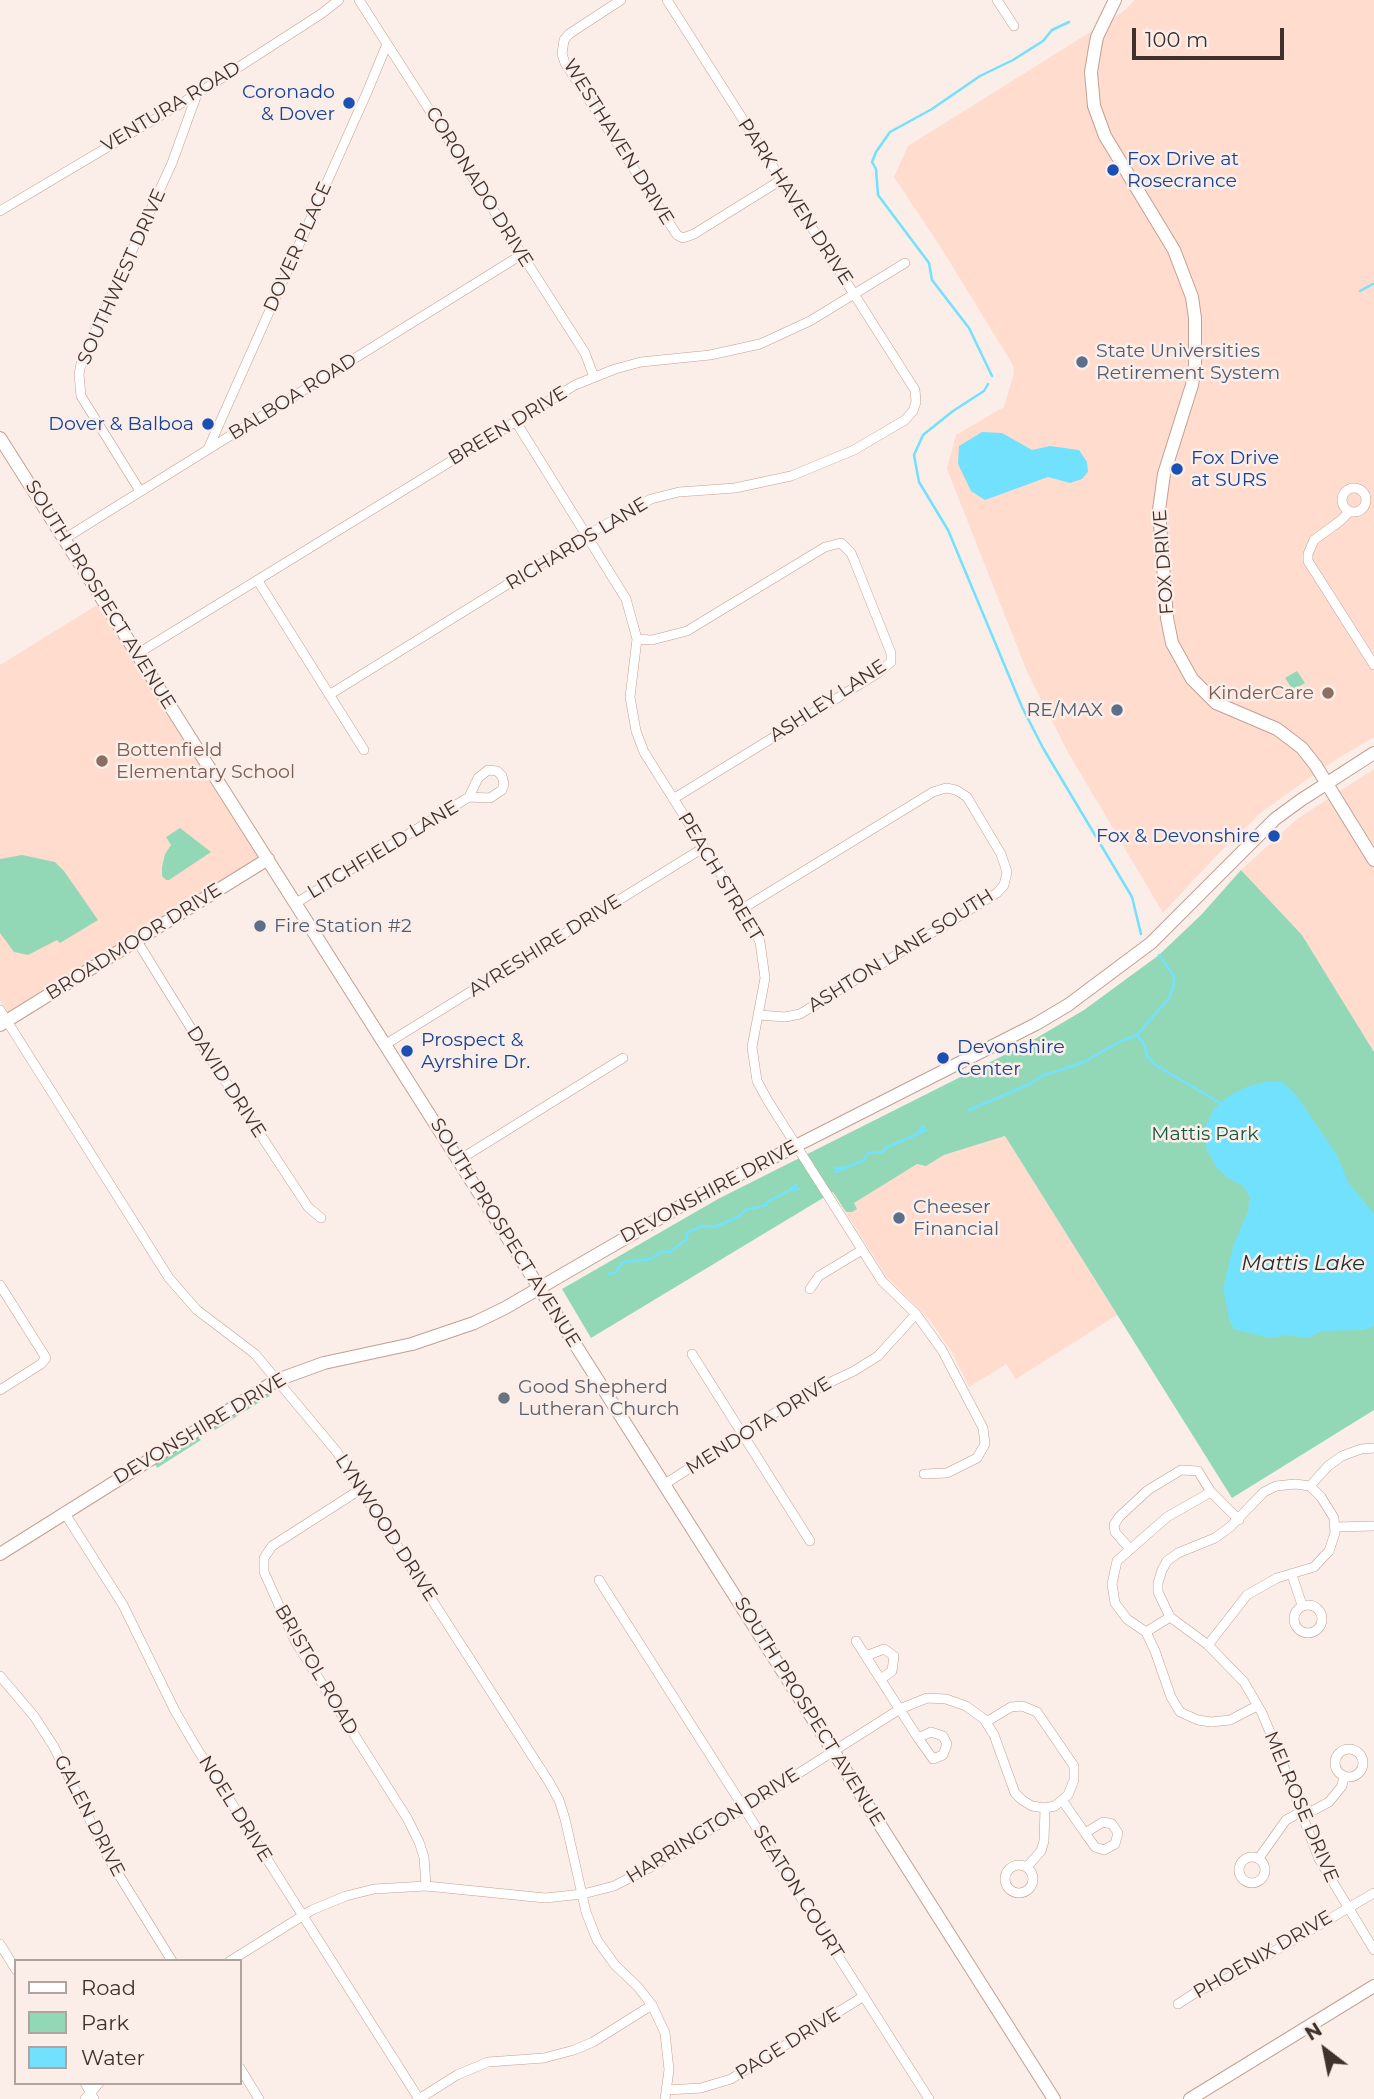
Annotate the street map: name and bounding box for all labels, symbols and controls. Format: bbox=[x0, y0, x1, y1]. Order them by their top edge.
scale bar bbox=[1136, 14, 1288, 58]
text: 100 m bbox=[1145, 27, 1208, 52]
street label: WESTHAVEN DRIVE bbox=[558, 55, 678, 229]
street label: VENTURA ROAD bbox=[97, 57, 245, 157]
place label: Coronado & Dover bbox=[242, 81, 335, 125]
marker: Coronado & Dover bbox=[341, 95, 357, 111]
street label: CORONADO DRIVE bbox=[420, 103, 538, 271]
street label: PARK HAVEN DRIVE bbox=[733, 115, 857, 289]
place label: Fox Drive at Rosecrance bbox=[1127, 148, 1239, 192]
marker: Fox Drive at Rosecrance bbox=[1105, 162, 1121, 178]
street label: DOVER PLACE bbox=[259, 178, 337, 316]
street label: SOUTHWEST DRIVE bbox=[73, 186, 171, 368]
place label: State Universities Retirement System bbox=[1096, 340, 1280, 384]
street label: BALBOA ROAD bbox=[225, 349, 361, 445]
marker: State Universities Retirement System bbox=[1074, 354, 1090, 370]
street label: BREEN DRIVE bbox=[444, 382, 572, 470]
place label: Dover & Balboa bbox=[48, 413, 194, 435]
marker: Dover & Balboa bbox=[200, 416, 216, 432]
place label: Fox Drive at SURS bbox=[1191, 447, 1279, 491]
marker: Fox Drive at SURS bbox=[1169, 461, 1185, 477]
street label: SOUTH PROSPECT AVENUE bbox=[20, 476, 180, 714]
street label: RICHARDS LANE bbox=[502, 493, 652, 595]
street label: FOX DRIVE bbox=[1149, 509, 1179, 615]
street label: ASHLEY LANE bbox=[765, 655, 891, 747]
place label: KinderCare bbox=[1208, 682, 1314, 704]
marker: KinderCare bbox=[1320, 685, 1336, 701]
place label: RE/MAX bbox=[1027, 699, 1103, 721]
marker: RE/MAX bbox=[1109, 702, 1125, 718]
place label: Bottenfield Elementary School bbox=[116, 739, 295, 783]
marker: Bottenfield Elementary School bbox=[94, 753, 110, 769]
street label: LITCHFIELD LANE bbox=[303, 796, 463, 904]
street label: PEACH STREET bbox=[673, 809, 767, 945]
place label: Fox & Devonshire bbox=[1096, 825, 1260, 847]
marker: Fox & Devonshire bbox=[1266, 828, 1282, 844]
street label: BROADMOOR DRIVE bbox=[42, 879, 226, 1005]
street label: ASHTON LANE SOUTH bbox=[804, 884, 998, 1018]
street label: AYRESHIRE DRIVE bbox=[464, 890, 626, 1002]
place label: Fire Station #2 bbox=[274, 915, 412, 937]
marker: Fire Station #2 bbox=[252, 918, 268, 934]
street label: DAVID DRIVE bbox=[181, 1022, 271, 1142]
place label: Prospect & Ayrshire Dr. bbox=[421, 1029, 530, 1073]
place label: Devonshire Center bbox=[957, 1036, 1065, 1080]
marker: Prospect & Ayrshire Dr. bbox=[399, 1043, 415, 1059]
marker: Devonshire Center bbox=[935, 1050, 951, 1066]
street label: SOUTH PROSPECT AVENUE bbox=[425, 1114, 585, 1352]
park label: Mattis Park bbox=[1151, 1123, 1259, 1145]
street label: DEVONSHIRE DRIVE bbox=[617, 1136, 801, 1248]
place label: Cheeser Financial bbox=[913, 1196, 999, 1240]
marker: Cheeser Financial bbox=[891, 1210, 907, 1226]
water label: Mattis Lake bbox=[1241, 1251, 1365, 1277]
street label: DEVONSHIRE DRIVE bbox=[110, 1368, 290, 1490]
street label: MENDOTA DRIVE bbox=[682, 1372, 836, 1480]
place label: Good Shepherd Lutheran Church bbox=[518, 1376, 680, 1420]
marker: Good Shepherd Lutheran Church bbox=[496, 1390, 512, 1406]
street label: LYNWOOD DRIVE bbox=[330, 1450, 442, 1606]
street label: SOUTH PROSPECT AVENUE bbox=[729, 1593, 889, 1831]
street label: BRISTOL ROAD bbox=[269, 1601, 363, 1739]
street label: MELROSE DRIVE bbox=[1259, 1728, 1343, 1886]
street label: GALEN DRIVE bbox=[49, 1751, 129, 1881]
street label: NOEL DRIVE bbox=[193, 1752, 277, 1866]
street label: HARRINGTON DRIVE bbox=[622, 1763, 804, 1889]
street label: SEATON COURT bbox=[748, 1821, 848, 1963]
street label: PHOENIX DRIVE bbox=[1190, 1906, 1336, 2004]
legend bbox=[14, 1959, 242, 2085]
text: Road bbox=[81, 1975, 136, 2000]
street label: PAGE DRIVE bbox=[731, 2003, 845, 2085]
text: Park bbox=[81, 2010, 129, 2035]
north arrow bbox=[1290, 2015, 1360, 2085]
text: N bbox=[1301, 2018, 1326, 2046]
text: Water bbox=[81, 2045, 145, 2070]

